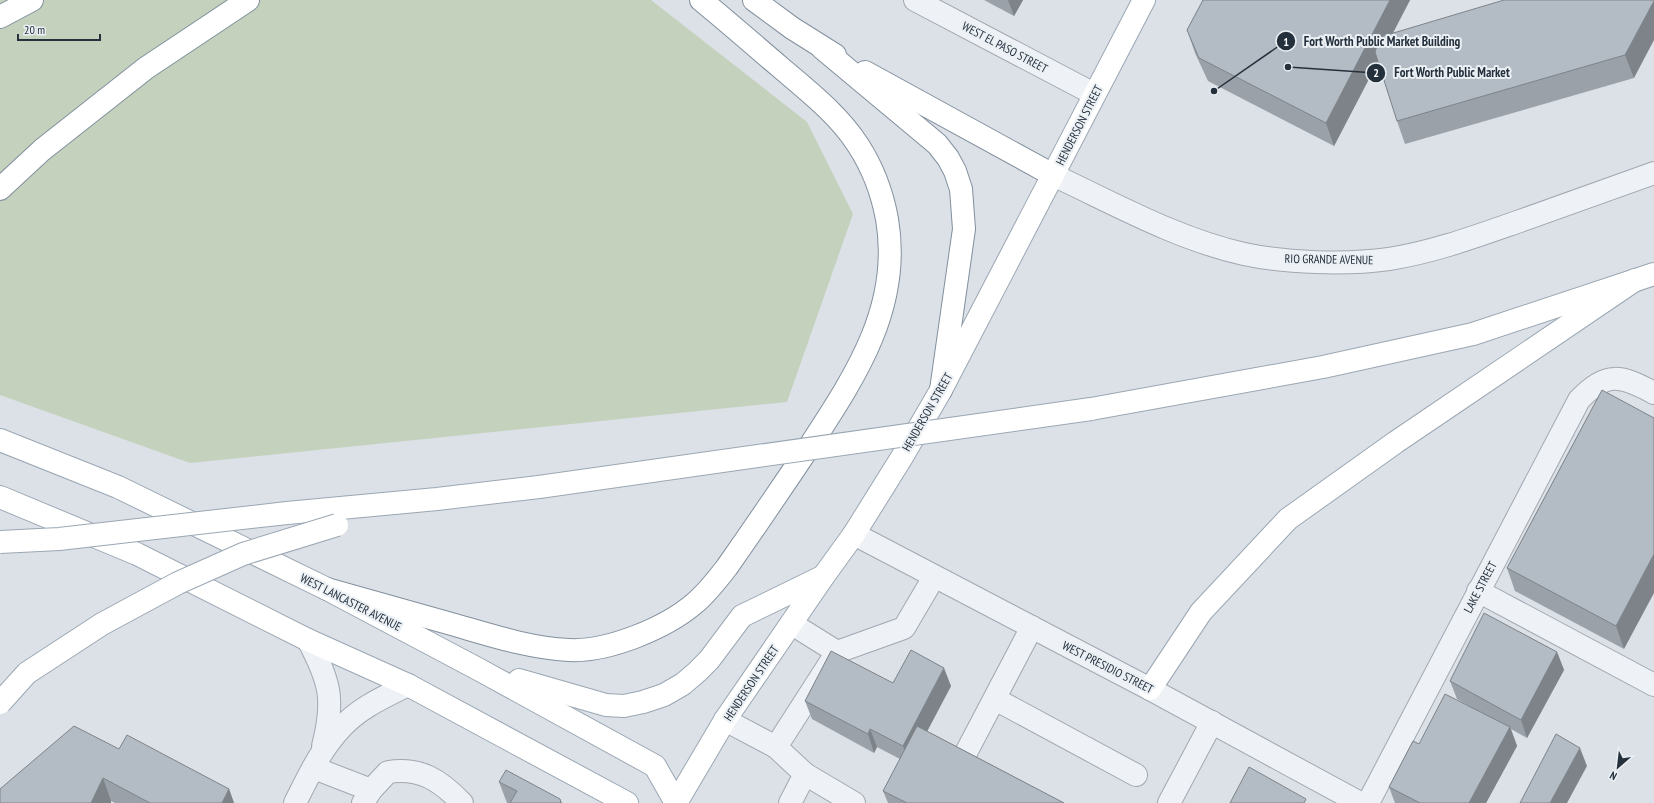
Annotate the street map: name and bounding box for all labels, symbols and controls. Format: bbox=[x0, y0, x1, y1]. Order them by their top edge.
scale bar bbox=[18, 16, 100, 42]
street label: WEST EL PASO STREET bbox=[960, 18, 1051, 76]
text: 20 m bbox=[24, 22, 45, 37]
callout: Fort Worth Public Market Building bbox=[1276, 29, 1469, 54]
text: Fort Worth Public Market Building bbox=[1304, 33, 1461, 50]
text: 1 bbox=[1283, 34, 1289, 49]
callout: Fort Worth Public Market bbox=[1366, 60, 1518, 85]
text: Fort Worth Public Market bbox=[1394, 64, 1510, 81]
text: 2 bbox=[1373, 65, 1379, 80]
street label: HENDERSON STREET bbox=[1052, 82, 1106, 168]
street label: RIO GRANDE AVENUE bbox=[1285, 251, 1373, 267]
street label: HENDERSON STREET bbox=[899, 370, 956, 454]
street label: LAKE STREET bbox=[1460, 558, 1500, 615]
street label: WEST LANCASTER AVENUE bbox=[298, 570, 404, 634]
street label: WEST PRESIDIO STREET bbox=[1060, 638, 1157, 697]
street label: HENDERSON STREET bbox=[720, 642, 782, 724]
north arrow bbox=[1598, 747, 1638, 787]
text: N bbox=[1607, 768, 1619, 783]

